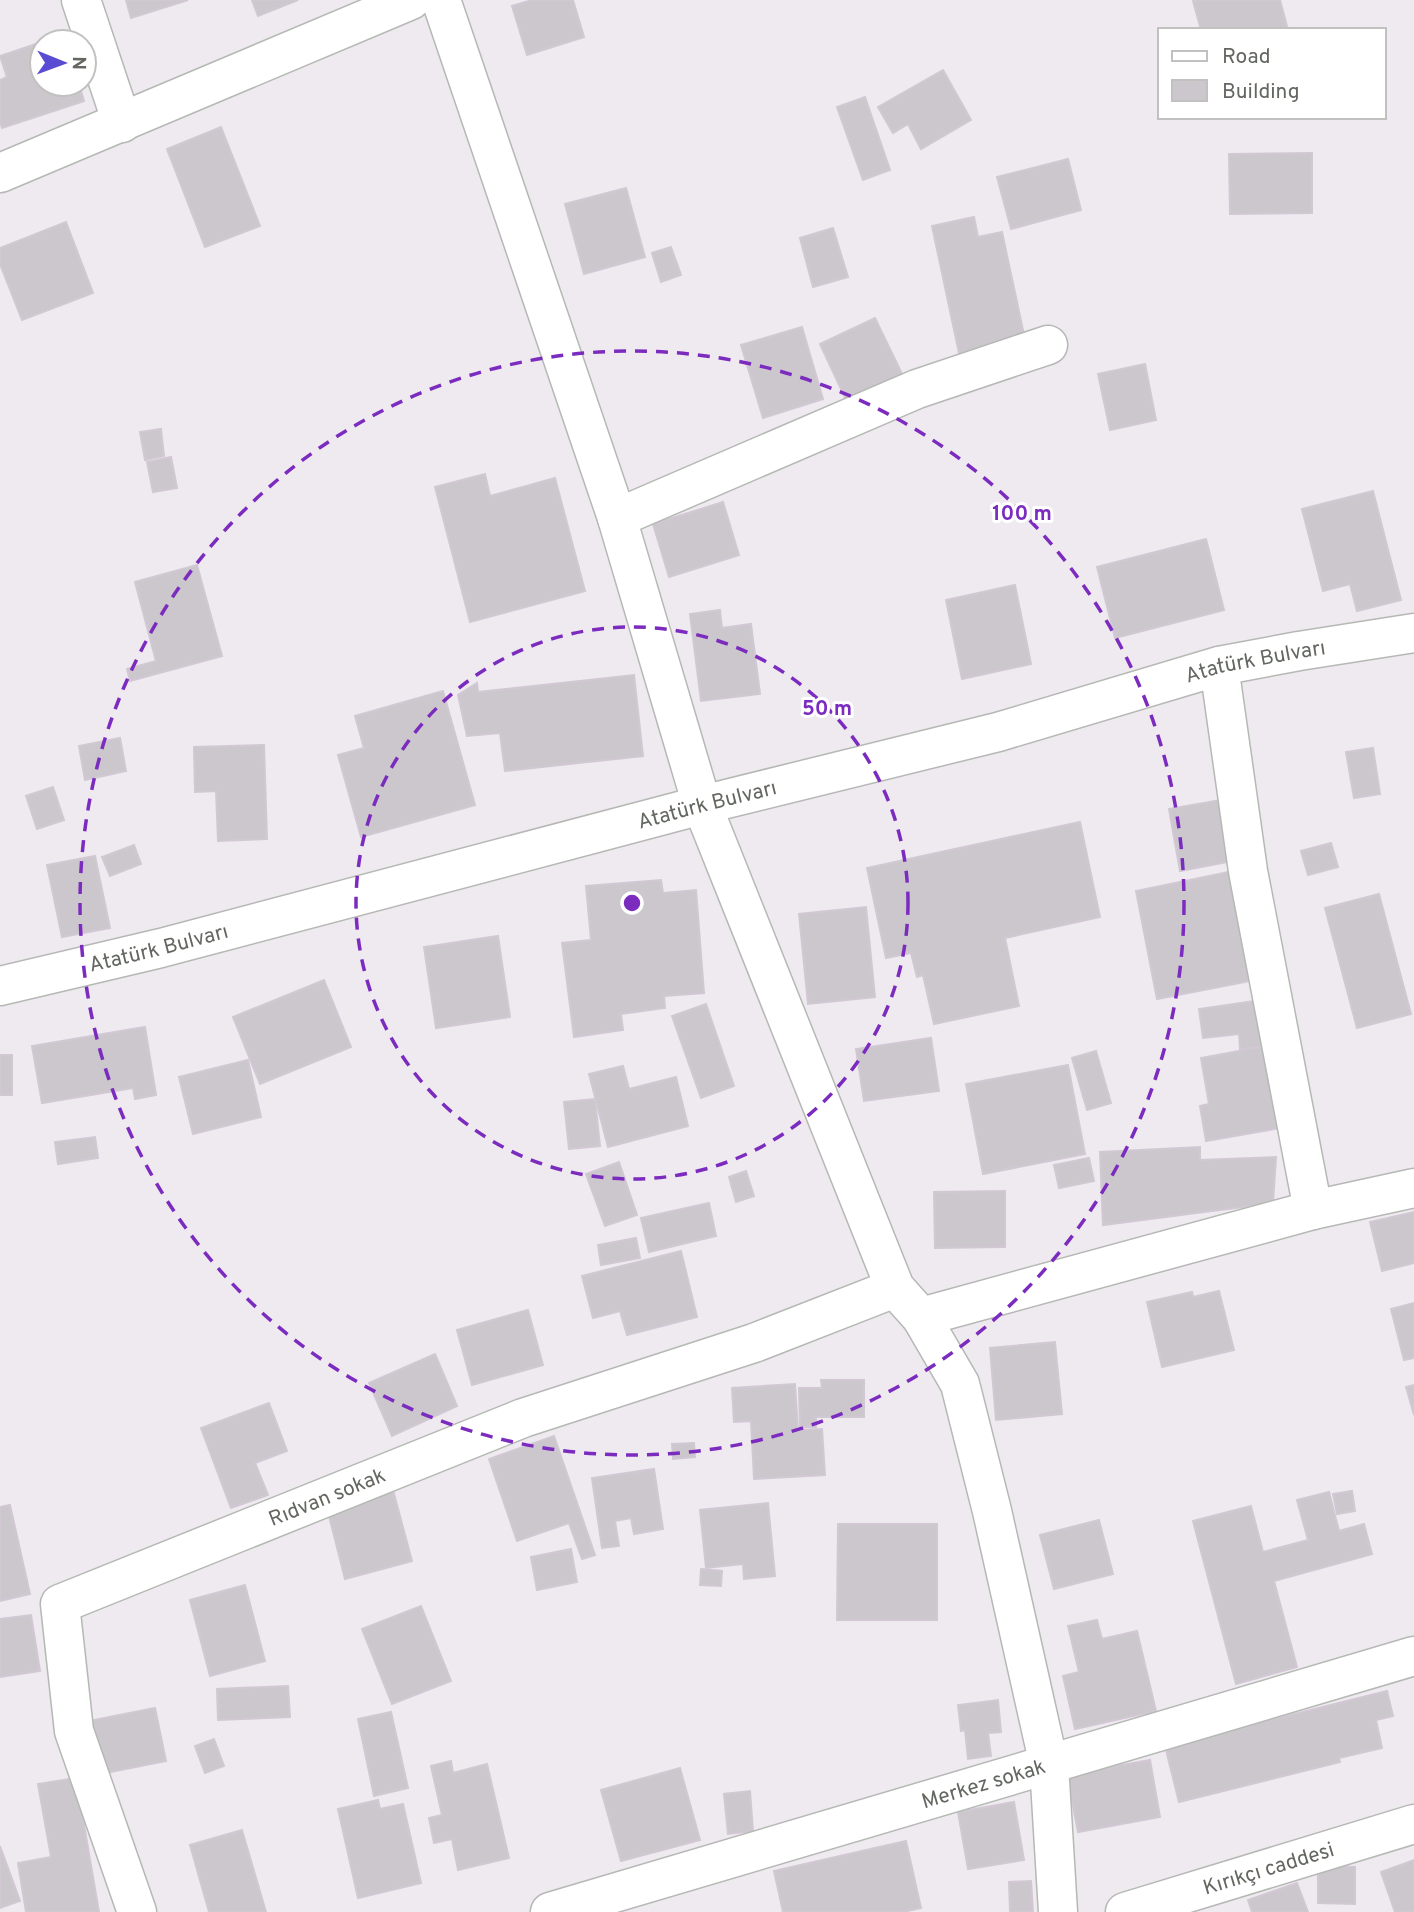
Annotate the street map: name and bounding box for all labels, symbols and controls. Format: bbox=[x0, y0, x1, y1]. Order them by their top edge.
north arrow bbox=[28, 28, 98, 98]
legend bbox=[1158, 28, 1386, 119]
text: Road bbox=[1222, 44, 1271, 71]
text: N bbox=[66, 56, 90, 70]
text: Building bbox=[1222, 79, 1300, 106]
text: 100 m bbox=[992, 501, 1052, 528]
street label: Atatürk Bulvarı bbox=[1182, 635, 1327, 690]
text: 50 m bbox=[802, 696, 852, 723]
street label: Atatürk Bulvarı bbox=[635, 775, 780, 836]
centre of rings bbox=[620, 891, 644, 915]
street label: Atatürk Bulvarı bbox=[86, 919, 231, 980]
street label: Rıdvan sokak bbox=[265, 1463, 390, 1534]
street label: Merkez sokak bbox=[919, 1754, 1049, 1816]
street label: Kırıkçı caddesi bbox=[1200, 1837, 1338, 1902]

